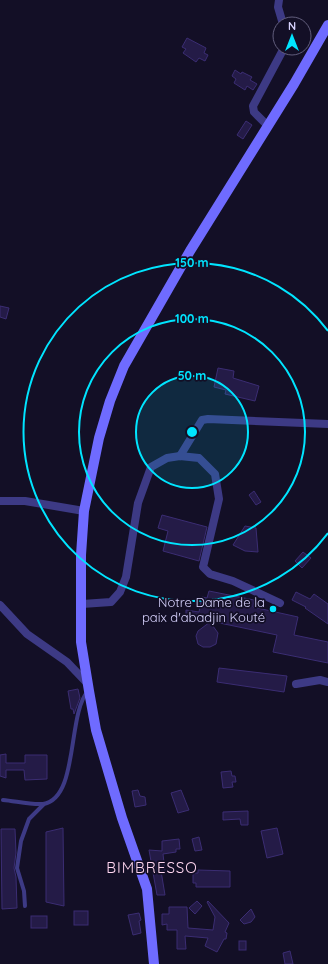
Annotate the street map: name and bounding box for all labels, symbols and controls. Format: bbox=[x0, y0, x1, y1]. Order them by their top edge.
north arrow bbox=[272, 16, 312, 56]
text: N bbox=[288, 19, 296, 33]
text: 150 m bbox=[175, 255, 209, 270]
text: 100 m bbox=[175, 311, 209, 326]
text: 50 m bbox=[178, 368, 206, 383]
centre of rings bbox=[185, 425, 199, 439]
place label: Notre Dame de la paix d'abadjin Kouté bbox=[142, 594, 265, 625]
marker: Notre Dame de la paix d'abadjin Kouté bbox=[268, 604, 278, 614]
district label: BIMBRESSO bbox=[106, 858, 198, 877]

